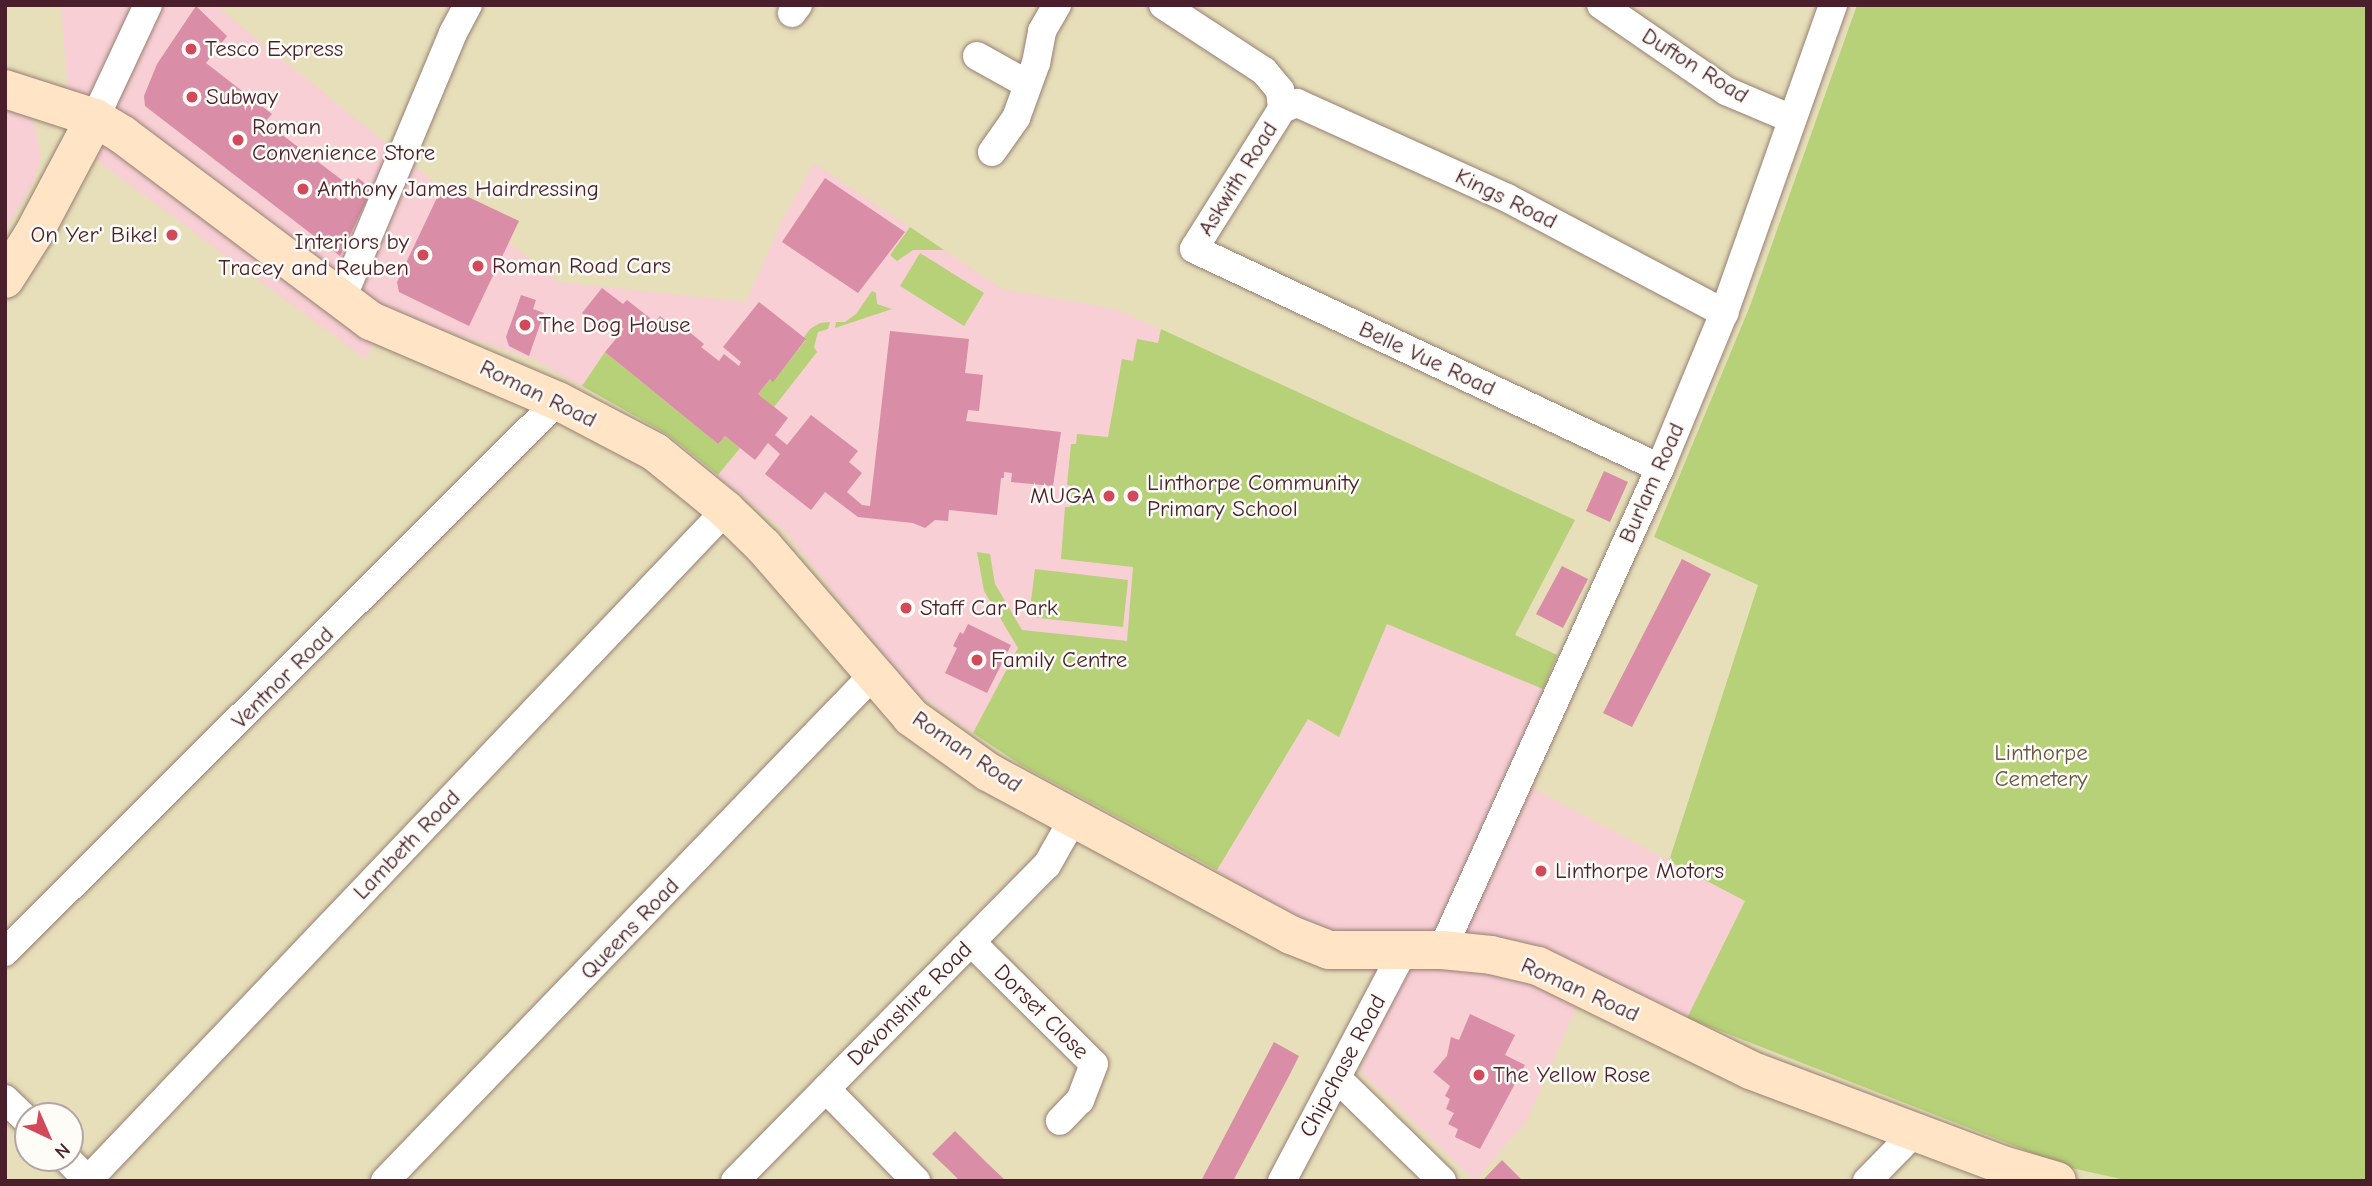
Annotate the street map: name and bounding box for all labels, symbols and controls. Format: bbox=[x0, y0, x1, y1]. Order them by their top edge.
street label: Dufton Road bbox=[1636, 22, 1754, 110]
place label: Tesco Express bbox=[205, 35, 343, 63]
marker: Tesco Express bbox=[183, 41, 199, 57]
place label: Subway bbox=[206, 83, 278, 111]
marker: Subway bbox=[184, 89, 200, 105]
place label: Roman Convenience Store bbox=[252, 113, 435, 167]
street label: Askwith Road bbox=[1192, 117, 1284, 241]
marker: Roman Convenience Store bbox=[230, 132, 246, 148]
street label: Kings Road bbox=[1451, 163, 1561, 235]
place label: Anthony James Hairdressing bbox=[317, 175, 599, 203]
marker: Anthony James Hairdressing bbox=[295, 181, 311, 197]
place label: On Yer' Bike! bbox=[30, 221, 158, 249]
marker: On Yer' Bike! bbox=[164, 227, 180, 243]
place label: Interiors by Tracey and Reuben bbox=[218, 228, 409, 282]
marker: Interiors by Tracey and Reuben bbox=[415, 247, 431, 263]
place label: Roman Road Cars bbox=[492, 252, 671, 280]
marker: Roman Road Cars bbox=[470, 258, 486, 274]
place label: The Dog House bbox=[539, 311, 691, 339]
street label: Belle Vue Road bbox=[1354, 315, 1500, 403]
marker: The Dog House bbox=[517, 317, 533, 333]
street label: Roman Road bbox=[475, 354, 601, 434]
street label: Burlam Road bbox=[1613, 419, 1691, 547]
place label: Linthorpe Community Primary School bbox=[1147, 469, 1359, 523]
place label: MUGA bbox=[1030, 482, 1095, 510]
marker: MUGA bbox=[1101, 488, 1117, 504]
marker: Linthorpe Community Primary School bbox=[1125, 488, 1141, 504]
place label: Staff Car Park bbox=[920, 594, 1058, 622]
marker: Staff Car Park bbox=[898, 600, 914, 616]
street label: Ventnor Road bbox=[226, 621, 340, 735]
place label: Family Centre bbox=[991, 646, 1127, 674]
marker: Family Centre bbox=[969, 652, 985, 668]
street label: Roman Road bbox=[907, 705, 1027, 799]
park label: Linthorpe Cemetery bbox=[1994, 739, 2088, 793]
street label: Lambeth Road bbox=[348, 784, 466, 906]
place label: Linthorpe Motors bbox=[1555, 857, 1724, 885]
marker: Linthorpe Motors bbox=[1533, 863, 1549, 879]
street label: Queens Road bbox=[575, 872, 685, 986]
street label: Devonshire Road bbox=[842, 936, 978, 1072]
street label: Roman Road bbox=[1517, 952, 1643, 1028]
street label: Dorset Close bbox=[988, 959, 1094, 1065]
street label: Chipchase Road bbox=[1294, 990, 1392, 1142]
place label: The Yellow Rose bbox=[1493, 1061, 1650, 1089]
marker: The Yellow Rose bbox=[1471, 1067, 1487, 1083]
north arrow bbox=[14, 1102, 84, 1172]
text: N bbox=[50, 1138, 74, 1163]

